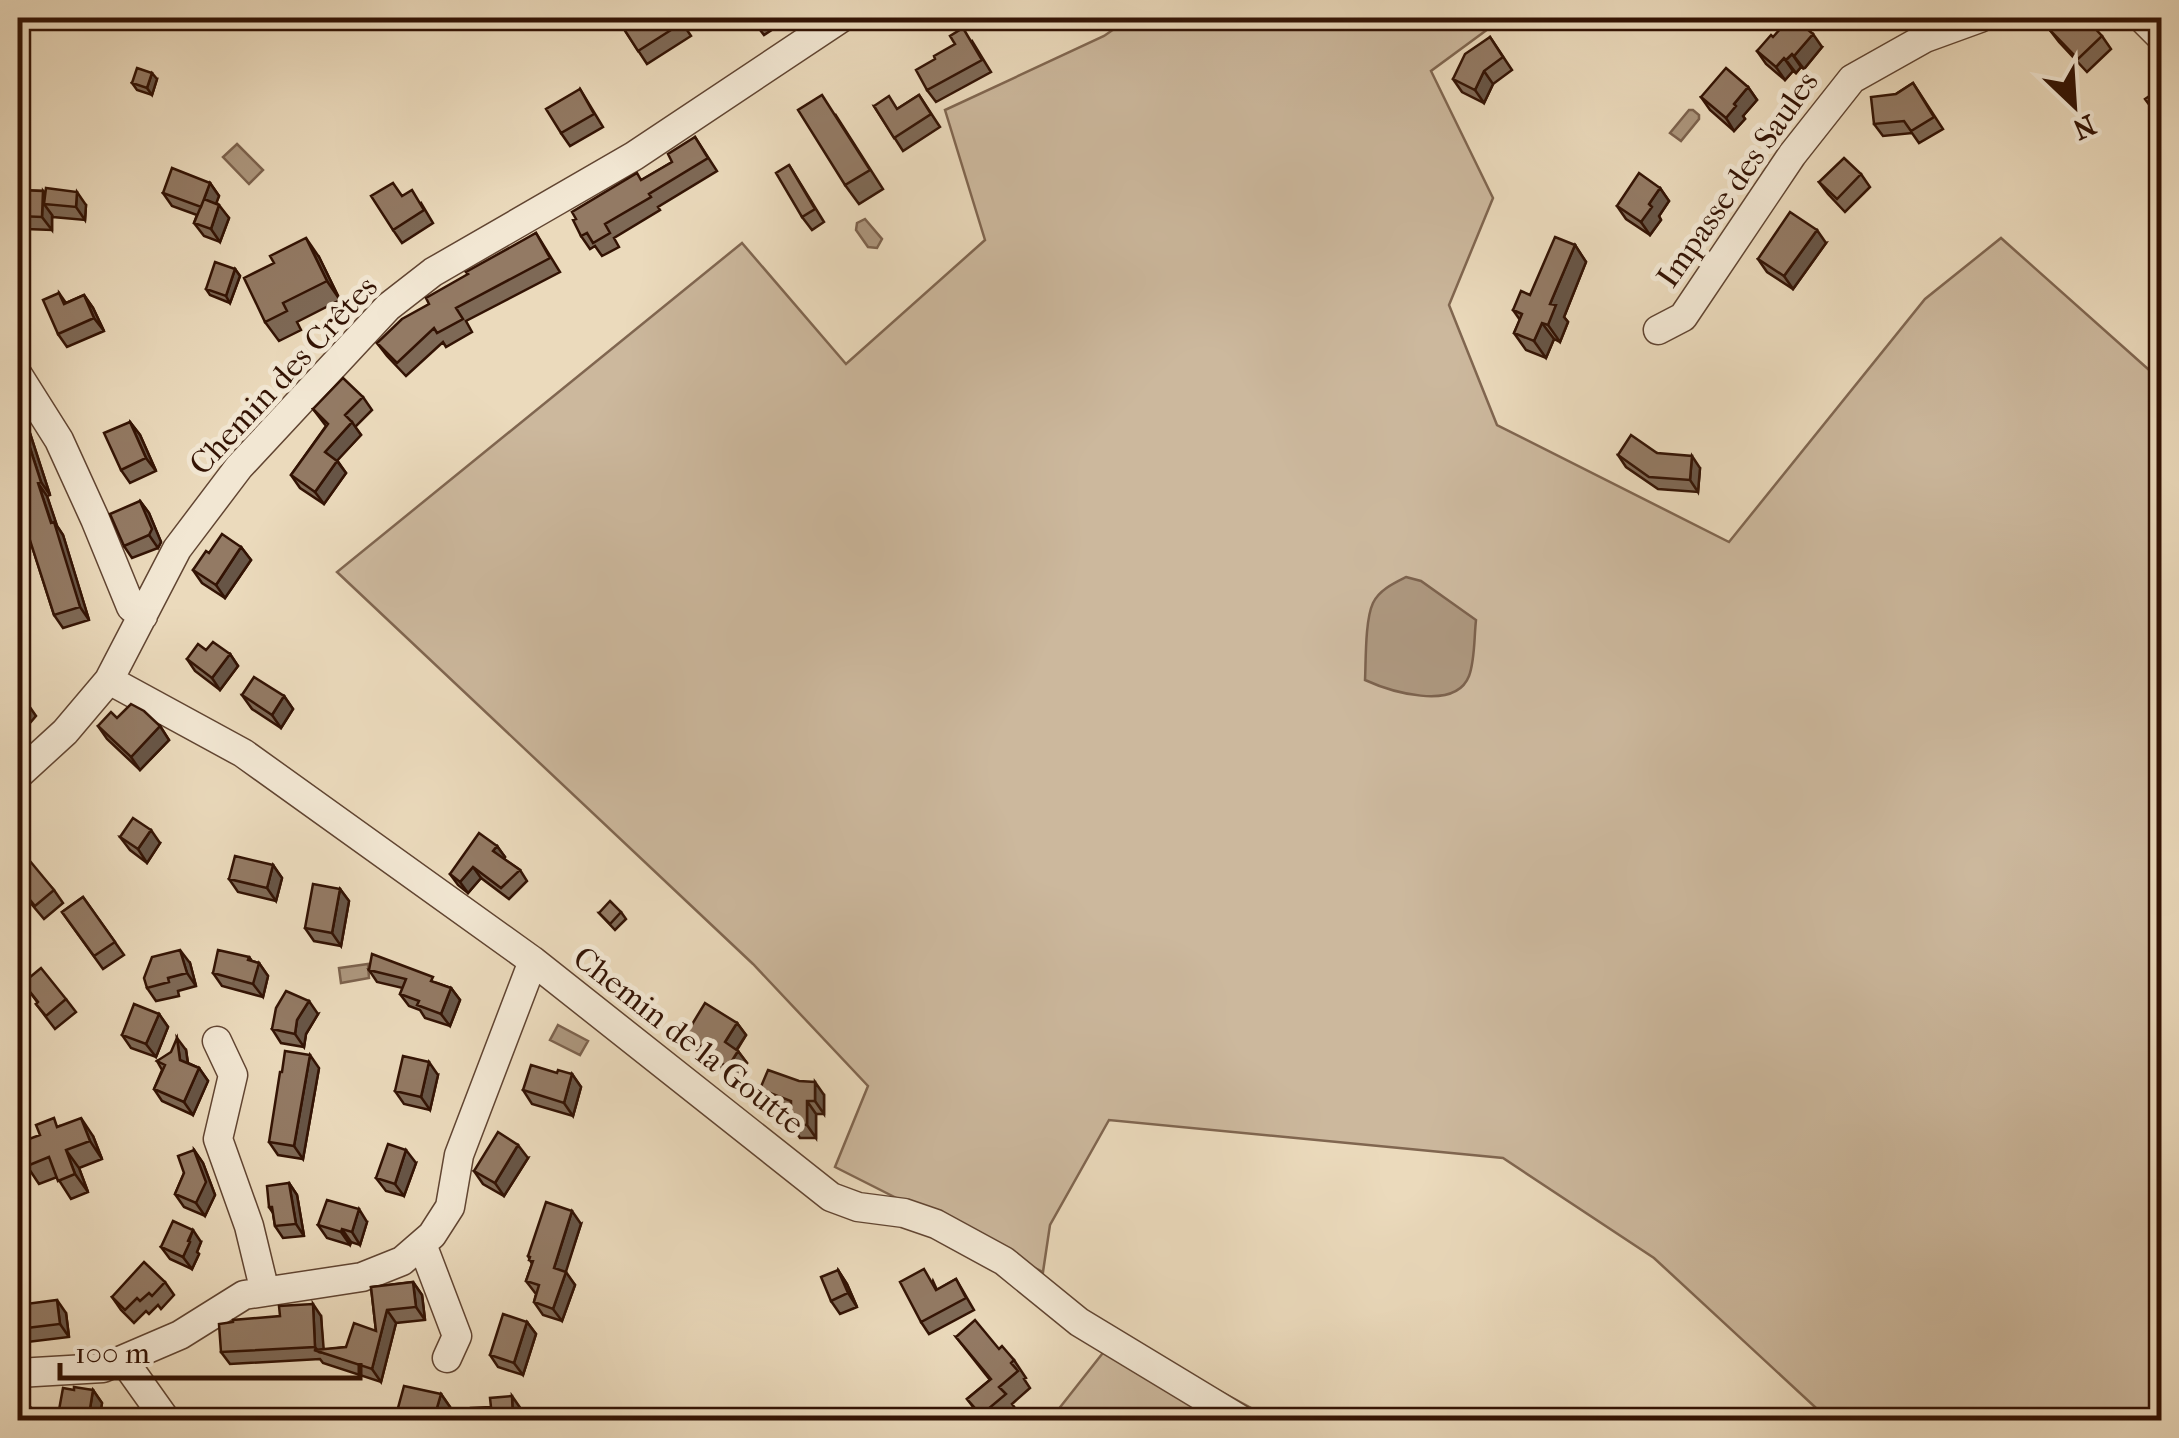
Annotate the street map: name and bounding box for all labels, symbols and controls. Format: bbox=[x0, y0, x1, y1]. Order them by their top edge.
north arrow bbox=[2024, 55, 2124, 155]
street label: Impasse des Saules bbox=[1649, 64, 1826, 294]
text: N bbox=[2067, 108, 2101, 147]
street label: Chemin des Crêtes bbox=[182, 268, 385, 482]
street label: Chemin de la Goutte bbox=[566, 939, 812, 1142]
scale bar bbox=[60, 1318, 360, 1380]
text: 100 m bbox=[75, 1336, 150, 1371]

